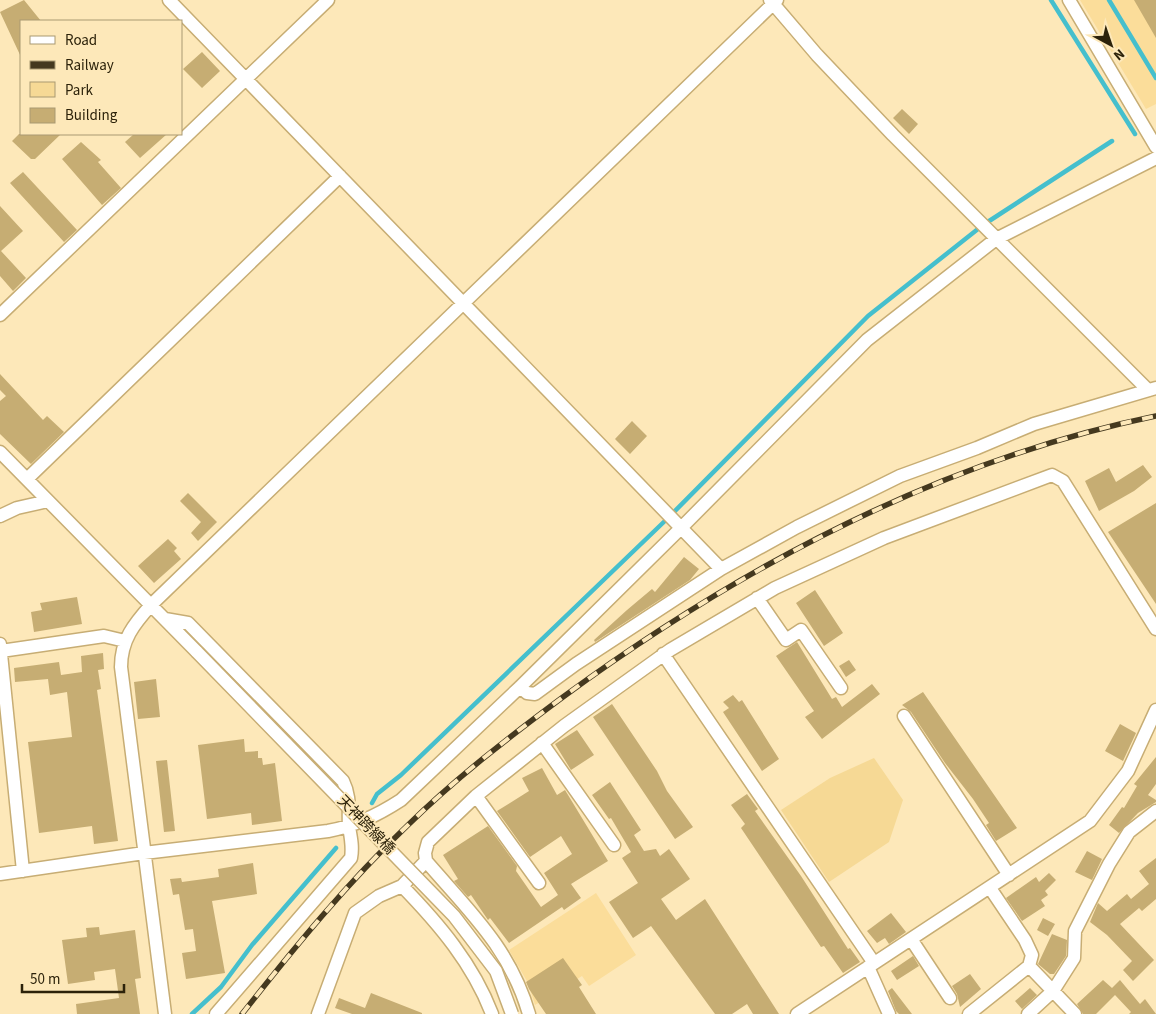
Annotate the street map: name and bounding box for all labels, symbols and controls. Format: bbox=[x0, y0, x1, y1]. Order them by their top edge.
legend bbox=[20, 20, 182, 135]
north arrow bbox=[1086, 20, 1136, 70]
text: Road bbox=[65, 30, 97, 51]
text: N bbox=[1109, 44, 1129, 65]
text: Railway bbox=[65, 55, 114, 76]
text: Park bbox=[65, 80, 94, 101]
text: Building bbox=[65, 105, 118, 126]
street label: 天神跨線橋 bbox=[332, 791, 400, 859]
scale bar bbox=[22, 962, 125, 994]
text: 50 m bbox=[30, 969, 60, 990]

